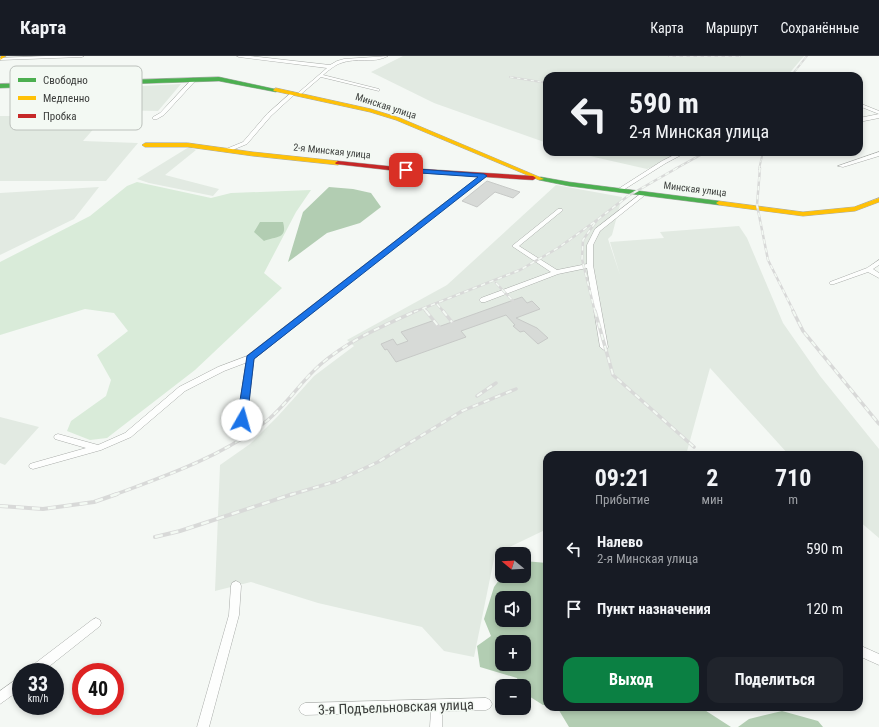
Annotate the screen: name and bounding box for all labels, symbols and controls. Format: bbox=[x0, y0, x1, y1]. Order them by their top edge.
text: Карта bbox=[20, 16, 66, 39]
text: Карта bbox=[650, 20, 684, 36]
text: Маршрут bbox=[706, 20, 758, 36]
text: Сохранённые bbox=[780, 20, 859, 36]
legend bbox=[10, 66, 142, 130]
text: Свободно bbox=[43, 74, 88, 87]
text: 590 m bbox=[629, 87, 699, 120]
icon: left bbox=[563, 88, 615, 140]
street label: Минская улица bbox=[354, 91, 418, 121]
text: Медленно bbox=[43, 92, 90, 105]
text: Пробка bbox=[43, 110, 77, 123]
text: 2-я Минская улица bbox=[629, 121, 769, 142]
street label: 2-я Минская улица bbox=[293, 141, 371, 161]
pin bbox=[389, 153, 423, 187]
icon: arrive bbox=[395, 159, 417, 181]
street label: Минская улица bbox=[663, 180, 727, 198]
position arrow bbox=[221, 399, 263, 441]
text: 09:21 bbox=[595, 464, 650, 492]
text: 2 bbox=[706, 464, 718, 492]
text: 710 bbox=[775, 464, 811, 492]
text: Прибытие bbox=[595, 492, 650, 507]
text: мин bbox=[702, 492, 723, 507]
text: m bbox=[788, 492, 798, 507]
text: Налево bbox=[597, 533, 643, 551]
icon: left bbox=[563, 538, 585, 560]
text: 590 m bbox=[806, 540, 843, 558]
north arrow bbox=[495, 547, 531, 583]
map controls bbox=[495, 547, 531, 715]
text: 2-я Минская улица bbox=[597, 551, 698, 566]
button: sound bbox=[495, 591, 531, 627]
icon: arrive bbox=[563, 598, 585, 620]
text: Пункт назначения bbox=[597, 600, 711, 618]
text: 120 m bbox=[806, 600, 843, 618]
button: + bbox=[495, 635, 531, 671]
button: Выход bbox=[563, 657, 699, 703]
button: Поделиться bbox=[707, 657, 843, 703]
speed limit sign: 40 bbox=[72, 663, 124, 715]
text: 33 bbox=[28, 672, 48, 696]
button: − bbox=[495, 679, 531, 715]
text: km/h bbox=[28, 693, 48, 704]
street label: 3-я Подъельновская улица bbox=[318, 696, 474, 718]

